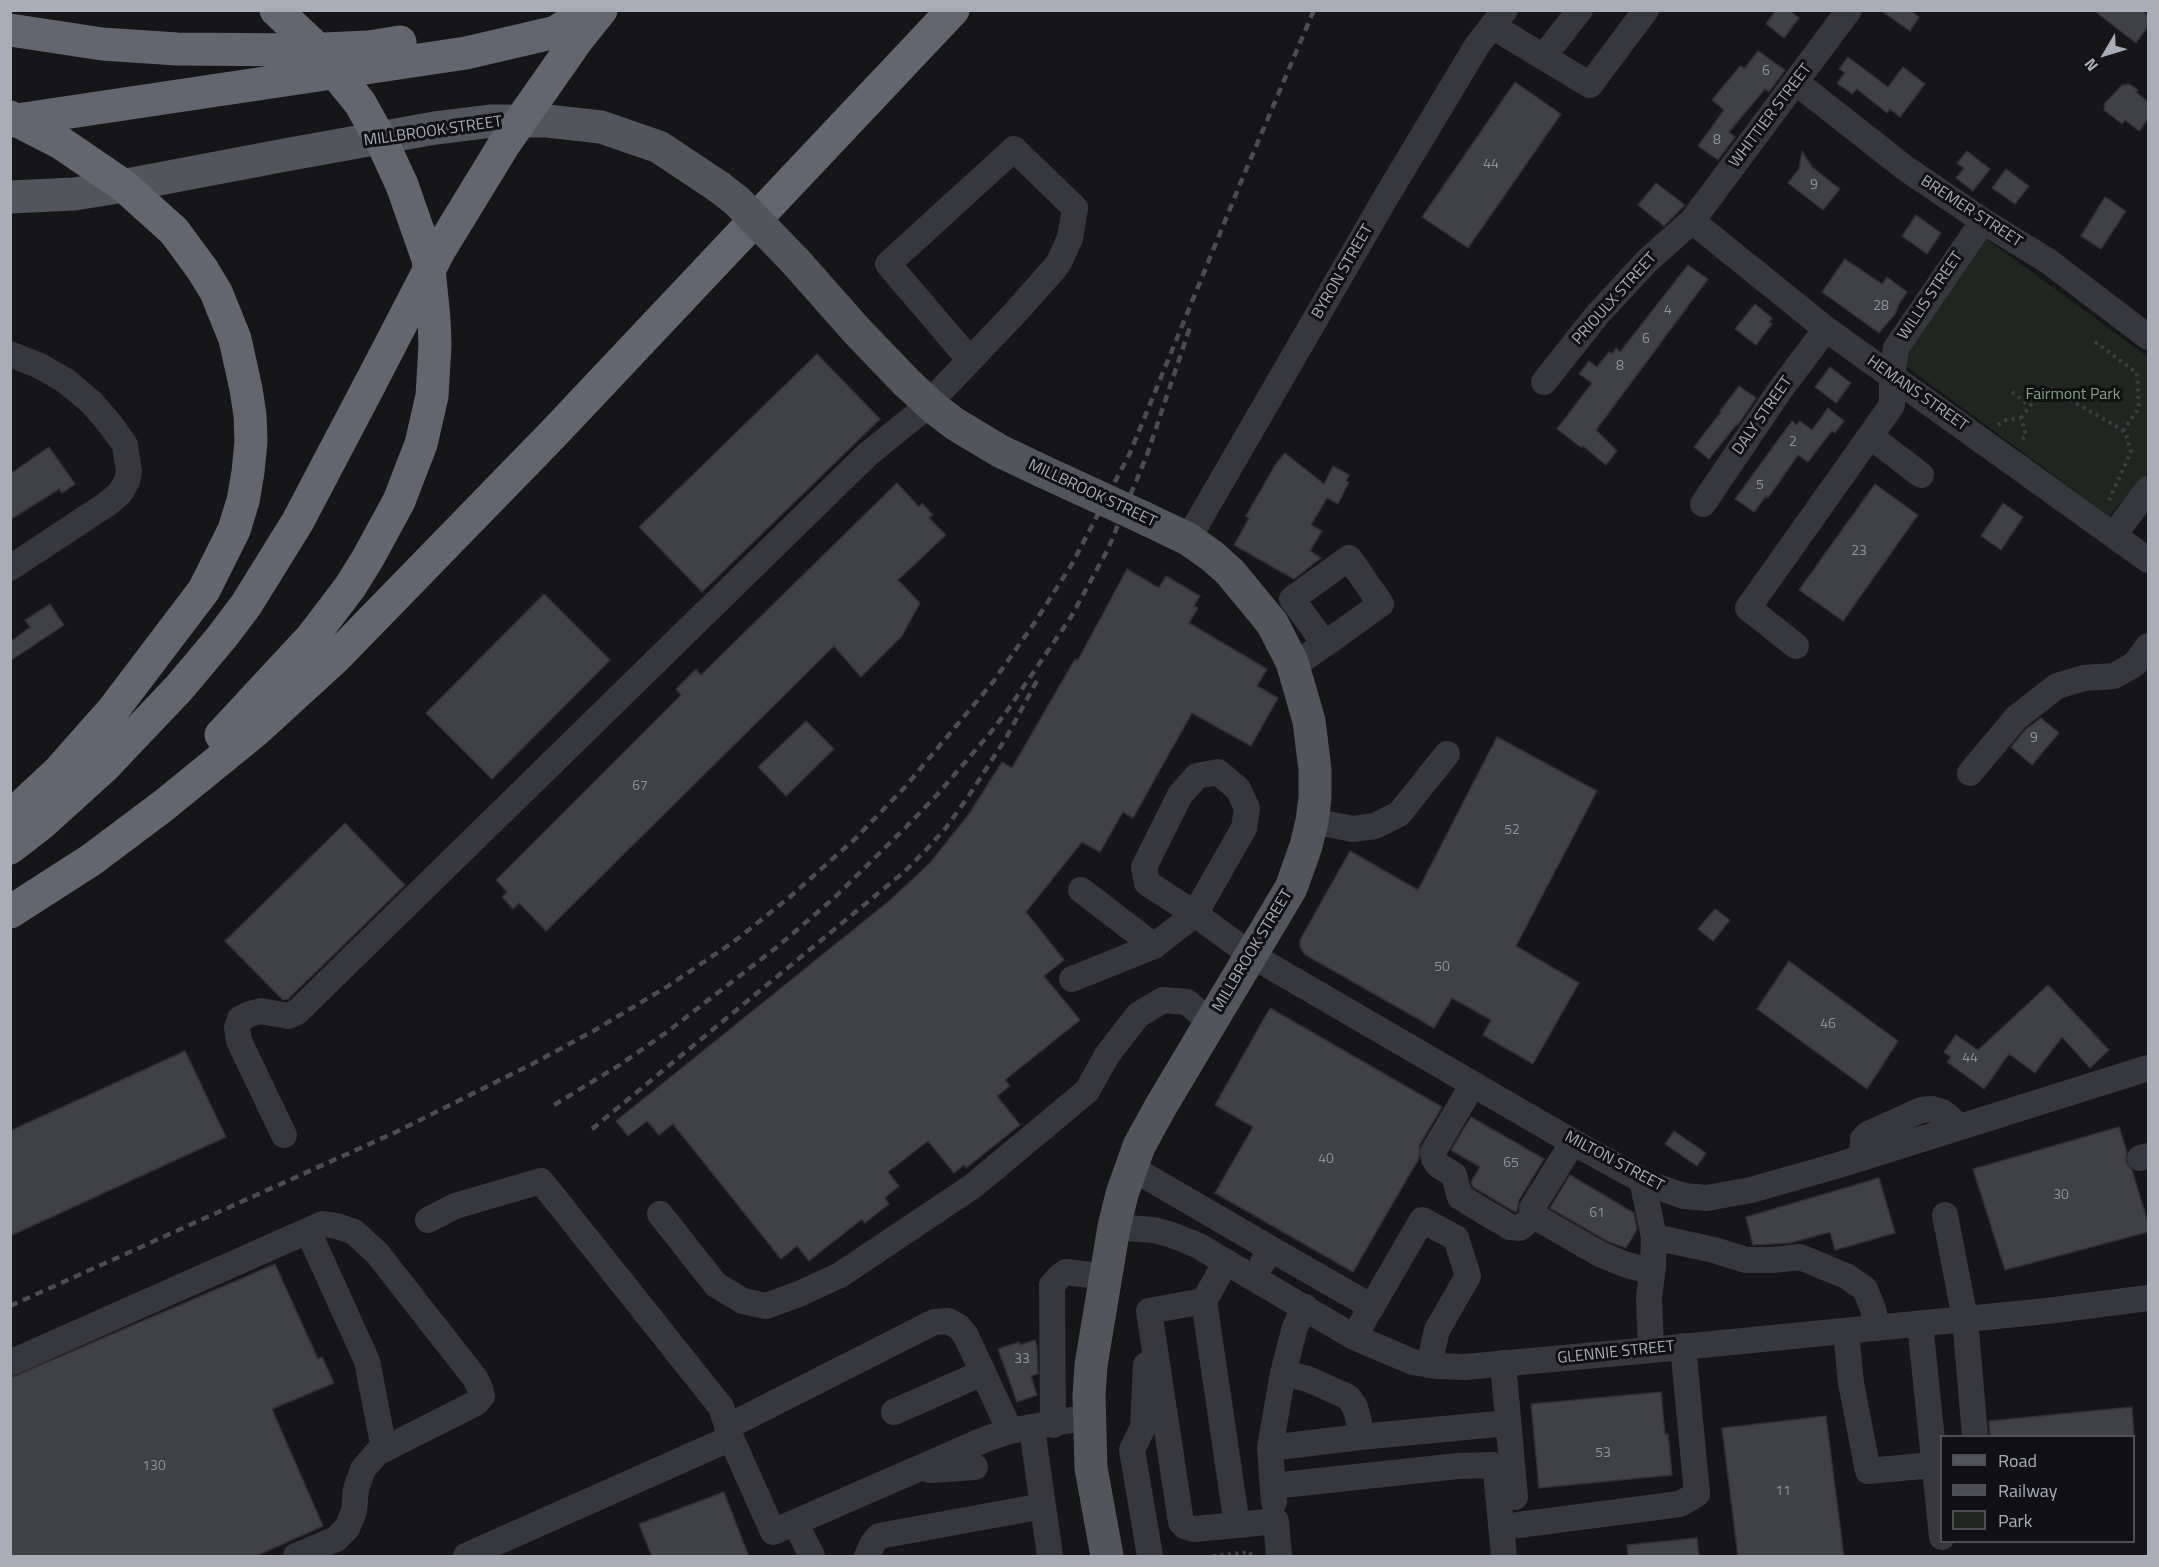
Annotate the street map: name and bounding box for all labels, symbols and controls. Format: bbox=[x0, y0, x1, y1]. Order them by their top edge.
north arrow bbox=[2075, 24, 2135, 84]
text: N bbox=[2078, 53, 2104, 77]
street label: WHITTIER STREET bbox=[1726, 60, 1816, 172]
house number: 6 bbox=[1762, 64, 1770, 80]
street label: MILLBROOK STREET bbox=[363, 113, 503, 151]
house number: 8 bbox=[1713, 133, 1721, 149]
house number: 44 bbox=[1483, 157, 1499, 173]
street label: BREMER STREET bbox=[1917, 172, 2025, 252]
house number: 9 bbox=[1810, 178, 1818, 194]
street label: BYRON STREET bbox=[1308, 221, 1378, 323]
street label: WILLIS STREET bbox=[1894, 248, 1968, 344]
street label: PRIOULX STREET bbox=[1569, 249, 1661, 349]
house number: 28 bbox=[1873, 299, 1889, 315]
house number: 4 bbox=[1664, 303, 1672, 319]
house number: 6 bbox=[1642, 332, 1650, 348]
street label: HEMANS STREET bbox=[1863, 352, 1971, 436]
house number: 8 bbox=[1616, 359, 1624, 375]
street label: DALY STREET bbox=[1729, 373, 1797, 459]
park label: Fairmont Park bbox=[2025, 385, 2121, 405]
house number: 2 bbox=[1789, 435, 1797, 451]
street label: MILLBROOK STREET bbox=[1025, 456, 1159, 532]
house number: 5 bbox=[1756, 478, 1764, 494]
house number: 23 bbox=[1851, 544, 1867, 560]
house number: 9 bbox=[2030, 731, 2038, 747]
house number: 67 bbox=[632, 779, 648, 795]
house number: 52 bbox=[1504, 823, 1520, 839]
street label: MILLBROOK STREET bbox=[1209, 886, 1297, 1016]
house number: 50 bbox=[1434, 960, 1450, 976]
house number: 46 bbox=[1820, 1017, 1836, 1033]
house number: 44 bbox=[1962, 1051, 1978, 1067]
street label: MILTON STREET bbox=[1561, 1128, 1667, 1196]
house number: 40 bbox=[1318, 1152, 1334, 1168]
house number: 65 bbox=[1503, 1156, 1519, 1172]
house number: 30 bbox=[2053, 1188, 2069, 1204]
house number: 61 bbox=[1589, 1206, 1605, 1222]
street label: GLENNIE STREET bbox=[1557, 1337, 1675, 1369]
house number: 33 bbox=[1014, 1352, 1030, 1368]
legend bbox=[1940, 1435, 2135, 1543]
house number: 53 bbox=[1595, 1446, 1611, 1462]
text: Road bbox=[1998, 1447, 2037, 1474]
house number: 130 bbox=[142, 1459, 166, 1475]
text: Railway bbox=[1998, 1477, 2057, 1504]
house number: 11 bbox=[1775, 1484, 1791, 1500]
text: Park bbox=[1998, 1507, 2032, 1534]

